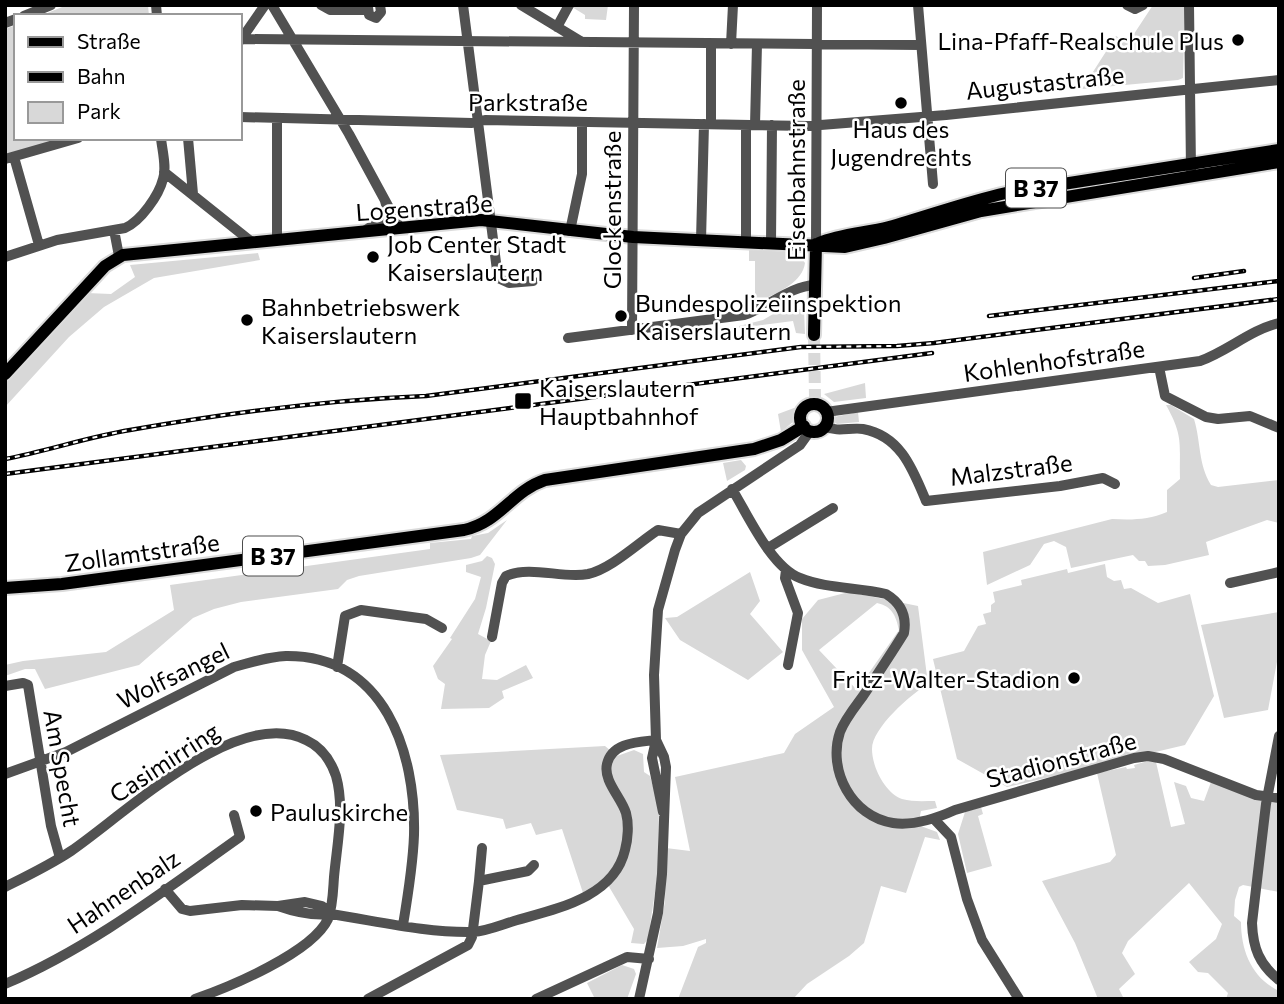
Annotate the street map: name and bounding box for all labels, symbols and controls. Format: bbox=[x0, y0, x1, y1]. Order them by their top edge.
legend bbox=[14, 14, 242, 140]
place label: Lina-Pfaff-Realschule Plus bbox=[937, 26, 1224, 55]
text: Straße bbox=[77, 28, 141, 53]
marker: Lina-Pfaff-Realschule Plus bbox=[1230, 32, 1246, 48]
street label: Augustastraße bbox=[964, 59, 1126, 105]
text: Bahn bbox=[77, 63, 126, 88]
street label: Eisenbahnstraße bbox=[781, 79, 810, 261]
street label: Parkstraße bbox=[468, 87, 588, 116]
marker: Haus des Jugendrechts bbox=[893, 95, 909, 111]
text: Park bbox=[77, 98, 121, 123]
place label: Haus des Jugendrechts bbox=[830, 114, 972, 171]
street label: Glockenstraße bbox=[597, 131, 626, 289]
road number: B 37 bbox=[1006, 168, 1066, 208]
street label: Logenstraße bbox=[355, 188, 493, 226]
place label: Job Center Stadt Kaiserslautern bbox=[387, 229, 567, 286]
marker: Job Center Stadt Kaiserslautern bbox=[365, 249, 381, 265]
place label: Bundespolizeiinspektion Kaiserslautern bbox=[635, 288, 901, 345]
place label: Bahnbetriebswerk Kaiserslautern bbox=[261, 292, 460, 349]
marker: Bundespolizeiinspektion Kaiserslautern bbox=[613, 308, 629, 324]
marker: Bahnbetriebswerk Kaiserslautern bbox=[239, 312, 255, 328]
street label: Kohlenhofstraße bbox=[962, 333, 1146, 387]
place label: Kaiserslautern Hauptbahnhof bbox=[539, 373, 699, 430]
marker: Kaiserslautern Hauptbahnhof bbox=[513, 391, 533, 411]
street label: Malzstraße bbox=[948, 447, 1074, 491]
street label: Zollamtstraße bbox=[63, 527, 221, 577]
road number: B 37 bbox=[243, 536, 303, 576]
street label: Wolfsangel bbox=[112, 635, 234, 715]
place label: Fritz-Walter-Stadion bbox=[832, 664, 1060, 693]
marker: Fritz-Walter-Stadion bbox=[1066, 670, 1082, 686]
street label: Am Specht bbox=[38, 707, 88, 829]
street label: Casimirring bbox=[104, 716, 224, 808]
street label: Stadionstraße bbox=[983, 725, 1139, 793]
place label: Pauluskirche bbox=[270, 797, 408, 826]
marker: Pauluskirche bbox=[248, 803, 264, 819]
street label: Hahnenbalz bbox=[61, 843, 185, 939]

